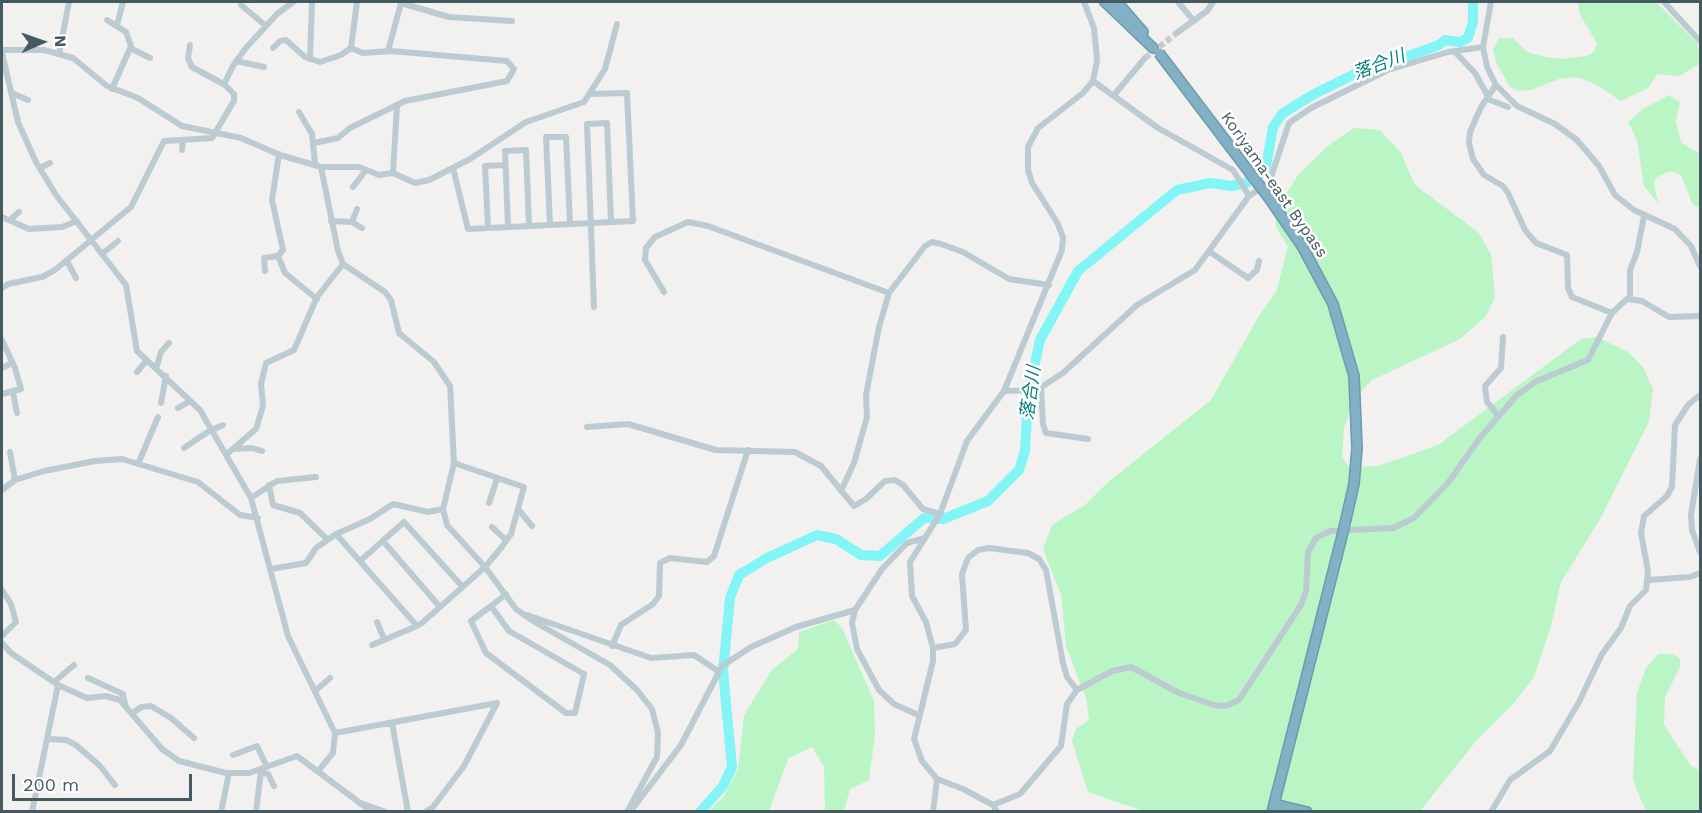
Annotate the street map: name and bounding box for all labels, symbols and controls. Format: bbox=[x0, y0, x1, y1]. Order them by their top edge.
north arrow bbox=[12, 12, 72, 72]
text: N bbox=[51, 35, 70, 48]
water label: 落合川 bbox=[1350, 45, 1408, 85]
street label: Koriyama-east Bypass bbox=[1217, 109, 1331, 261]
water label: 落合川 bbox=[1017, 365, 1045, 421]
scale bar bbox=[15, 762, 195, 800]
text: 200 m bbox=[23, 774, 79, 795]

